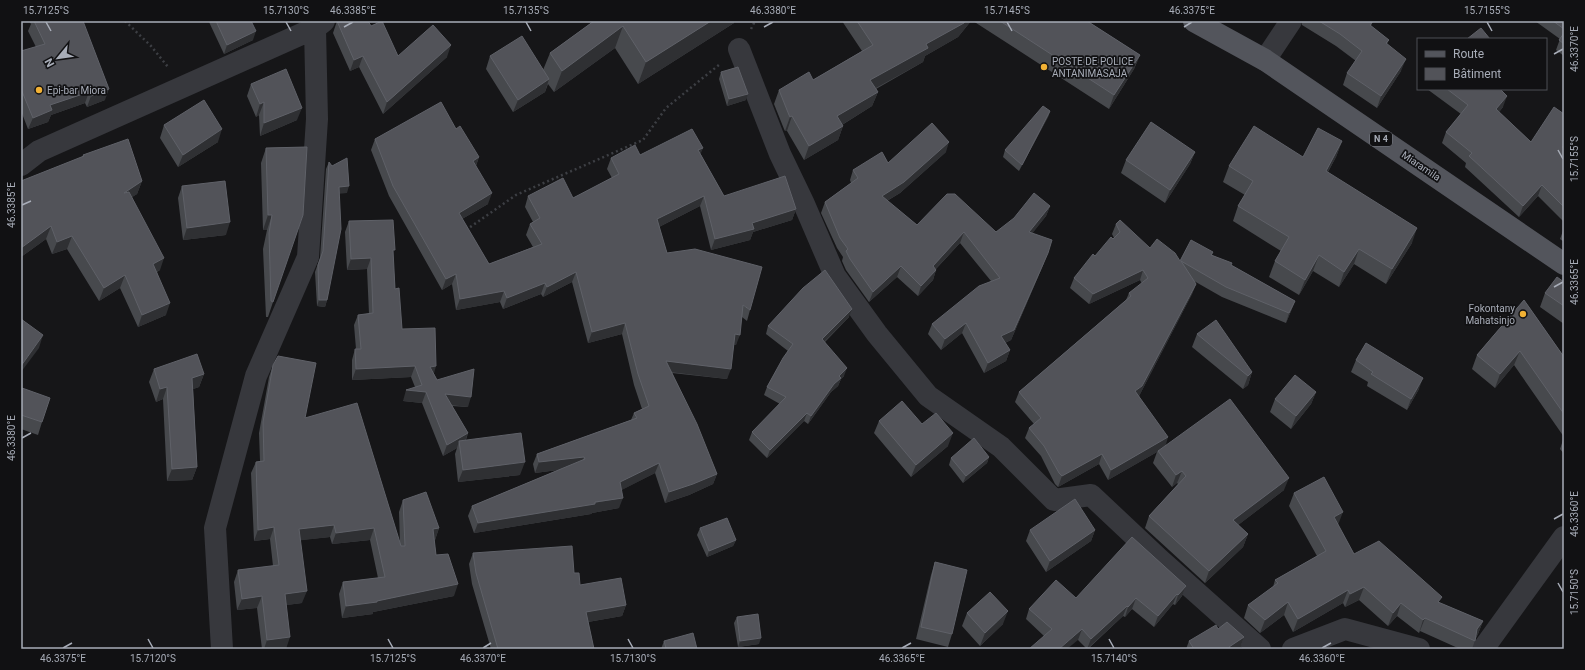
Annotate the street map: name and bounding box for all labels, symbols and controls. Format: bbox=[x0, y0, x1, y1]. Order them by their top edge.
text: 15.7125°S bbox=[23, 5, 69, 16]
text: 15.7130°S bbox=[263, 5, 309, 16]
text: 46.3385°E bbox=[330, 5, 376, 16]
text: 15.7135°S bbox=[503, 5, 549, 16]
text: 46.3380°E bbox=[750, 5, 796, 16]
text: 15.7145°S bbox=[984, 5, 1030, 16]
text: 46.3375°E bbox=[1169, 5, 1215, 16]
text: 15.7155°S bbox=[1464, 5, 1510, 16]
text: 46.3370°E bbox=[1569, 26, 1580, 72]
north arrow bbox=[38, 38, 78, 78]
legend bbox=[1417, 38, 1547, 90]
text: Route bbox=[1453, 47, 1484, 61]
text: N bbox=[42, 56, 57, 69]
place label: POSTE DE POLICE ANTANIMASAJA bbox=[1052, 56, 1134, 79]
marker: POSTE DE POLICE ANTANIMASAJA bbox=[1039, 62, 1049, 72]
text: Bâtiment bbox=[1453, 67, 1501, 81]
marker: Epi-bar Miora bbox=[34, 85, 44, 95]
place label: Epi-bar Miora bbox=[47, 85, 106, 96]
road number: N 4 bbox=[1370, 132, 1392, 146]
text: 15.7155°S bbox=[1569, 136, 1580, 182]
street label: Miaramila bbox=[1400, 149, 1442, 183]
text: 46.3385°E bbox=[6, 182, 17, 228]
text: 46.3365°E bbox=[1569, 259, 1580, 305]
place label: Fokontany Mahatsinjo bbox=[1465, 303, 1515, 326]
marker: Fokontany Mahatsinjo bbox=[1518, 309, 1528, 319]
text: 46.3380°E bbox=[6, 415, 17, 461]
text: 46.3360°E bbox=[1569, 491, 1580, 537]
text: 15.7150°S bbox=[1569, 569, 1580, 615]
text: 46.3375°E bbox=[40, 653, 86, 664]
text: 15.7120°S bbox=[130, 653, 176, 664]
text: 15.7125°S bbox=[370, 653, 416, 664]
text: 46.3370°E bbox=[460, 653, 506, 664]
text: 15.7130°S bbox=[610, 653, 656, 664]
text: 46.3365°E bbox=[879, 653, 925, 664]
text: 15.7140°S bbox=[1091, 653, 1137, 664]
text: 46.3360°E bbox=[1299, 653, 1345, 664]

